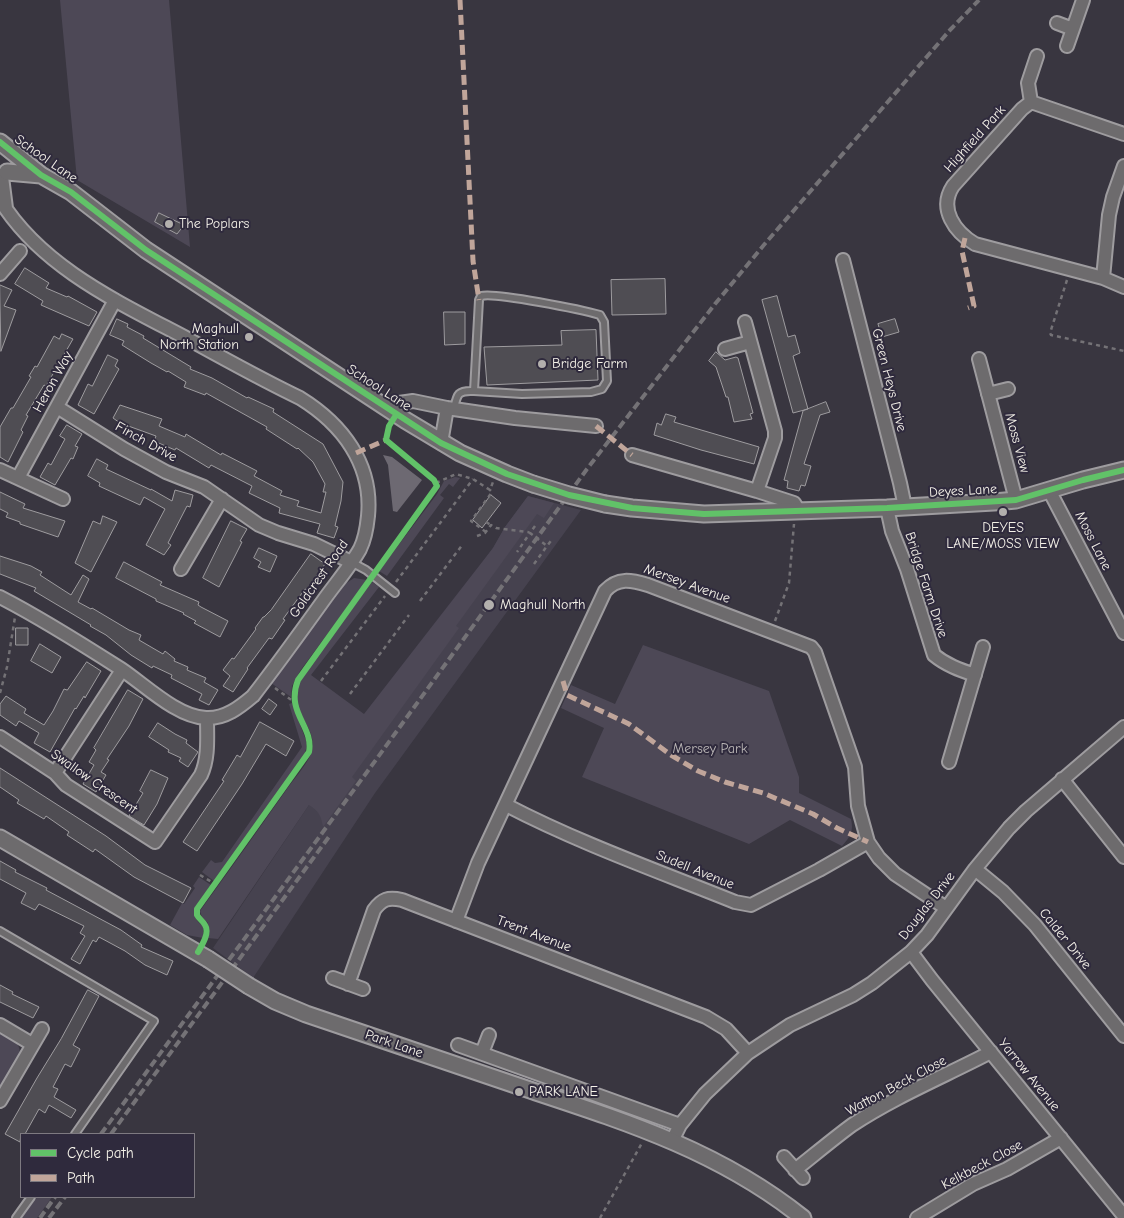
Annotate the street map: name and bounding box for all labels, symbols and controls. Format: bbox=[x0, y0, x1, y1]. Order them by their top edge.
street label: Highfield Park bbox=[941, 102, 1009, 176]
street label: School Lane bbox=[11, 131, 81, 187]
place label: The Poplars bbox=[179, 216, 249, 232]
marker: The Poplars bbox=[163, 218, 175, 230]
place label: Maghull North Station bbox=[160, 321, 239, 354]
street label: Green Heys Drive bbox=[868, 327, 910, 433]
marker: Maghull North Station bbox=[243, 331, 255, 343]
street label: Heron Way bbox=[29, 349, 77, 415]
place label: Bridge Farm bbox=[552, 356, 628, 372]
marker: Bridge Farm bbox=[536, 358, 548, 370]
street label: School Lane bbox=[344, 361, 414, 415]
street label: Moss View bbox=[1001, 411, 1033, 475]
street label: Finch Drive bbox=[112, 418, 180, 466]
street label: Deyes Lane bbox=[929, 481, 997, 501]
marker: DEYES LANE/MOSS VIEW bbox=[997, 506, 1009, 518]
street label: Moss Lane bbox=[1071, 509, 1115, 573]
place label: DEYES LANE/MOSS VIEW bbox=[946, 520, 1060, 552]
street label: Bridge Farm Drive bbox=[901, 530, 951, 640]
street label: Goldcrest Road bbox=[286, 537, 352, 621]
street label: Mersey Avenue bbox=[642, 561, 732, 607]
place label: Maghull North bbox=[500, 597, 586, 613]
marker: Maghull North bbox=[482, 598, 496, 612]
park label: Mersey Park bbox=[673, 741, 747, 757]
street label: Swallow Crescent bbox=[48, 746, 140, 818]
street label: Sudell Avenue bbox=[653, 847, 737, 893]
street label: Douglas Drive bbox=[895, 869, 959, 943]
street label: Calder Drive bbox=[1035, 905, 1095, 973]
street label: Trent Avenue bbox=[494, 912, 574, 956]
street label: Park Lane bbox=[363, 1026, 425, 1062]
street label: Yarrow Avenue bbox=[995, 1035, 1063, 1115]
street label: Watton Beck Close bbox=[843, 1052, 949, 1120]
place label: PARK LANE bbox=[529, 1084, 598, 1100]
marker: PARK LANE bbox=[513, 1086, 525, 1098]
legend bbox=[20, 1133, 195, 1198]
street label: Kelkbeck Close bbox=[939, 1137, 1025, 1193]
text: Cycle path bbox=[67, 1144, 134, 1162]
text: Path bbox=[67, 1169, 95, 1187]

